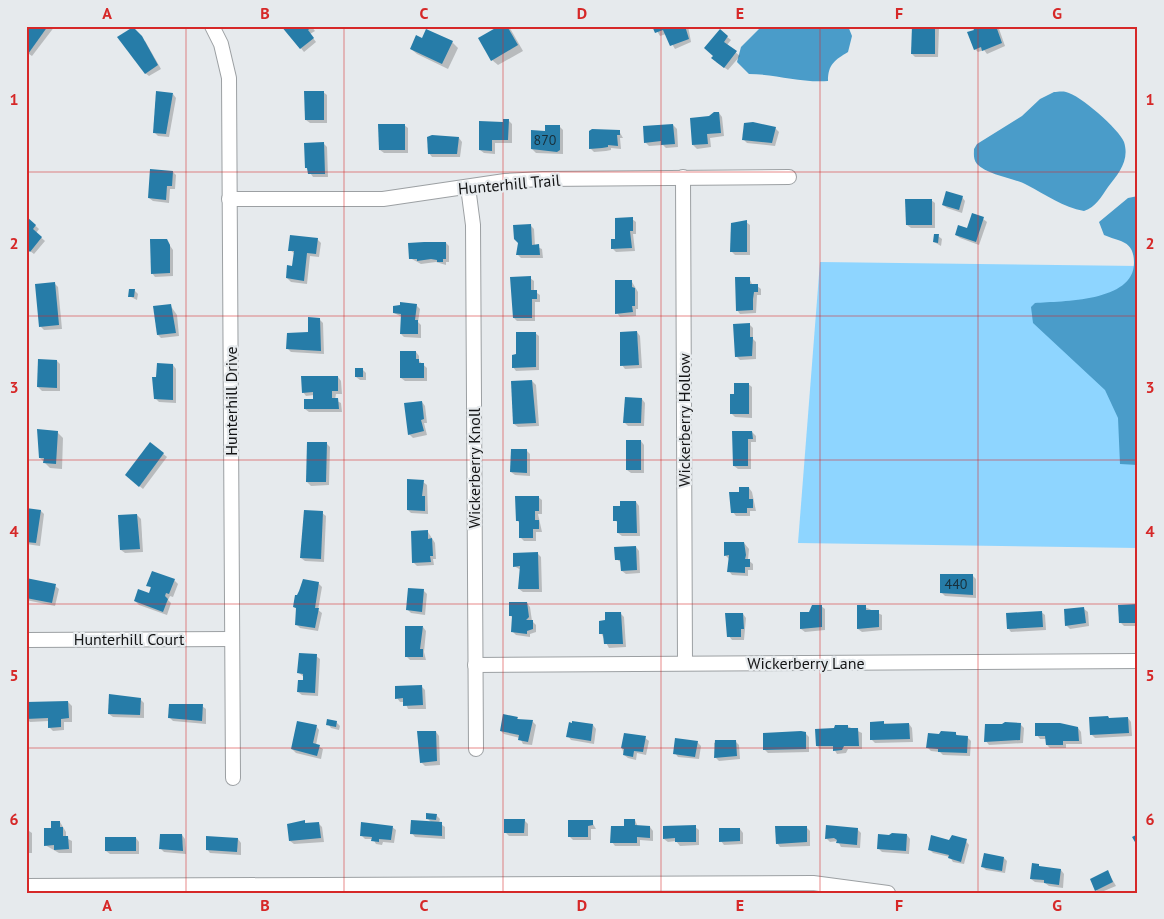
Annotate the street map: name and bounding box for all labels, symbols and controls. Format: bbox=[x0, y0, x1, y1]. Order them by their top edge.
text: A bbox=[102, 3, 112, 23]
text: B bbox=[260, 3, 270, 23]
text: C bbox=[420, 3, 429, 23]
text: D bbox=[577, 3, 587, 23]
text: E bbox=[736, 3, 744, 23]
text: F bbox=[895, 3, 903, 23]
text: G bbox=[1052, 3, 1062, 23]
text: 1 bbox=[9, 89, 19, 109]
text: 1 bbox=[1145, 89, 1155, 109]
house number: 870 bbox=[534, 131, 557, 149]
street label: Hunterhill Trail bbox=[457, 170, 561, 198]
text: 2 bbox=[9, 233, 19, 253]
text: 2 bbox=[1145, 233, 1155, 253]
street label: Hunterhill Drive bbox=[221, 346, 241, 456]
street label: Wickerberry Hollow bbox=[674, 353, 694, 487]
text: 3 bbox=[9, 377, 19, 397]
text: 3 bbox=[1145, 377, 1155, 397]
street label: Wickerberry Knoll bbox=[464, 407, 484, 528]
text: 4 bbox=[9, 521, 19, 541]
text: 4 bbox=[1145, 521, 1155, 541]
house number: 440 bbox=[945, 575, 968, 593]
street label: Hunterhill Court bbox=[74, 629, 185, 649]
street label: Wickerberry Lane bbox=[747, 653, 865, 673]
text: 5 bbox=[9, 665, 19, 685]
text: 5 bbox=[1145, 665, 1155, 685]
text: 6 bbox=[9, 809, 19, 829]
text: 6 bbox=[1145, 809, 1155, 829]
text: A bbox=[102, 895, 112, 915]
text: B bbox=[260, 895, 270, 915]
text: C bbox=[420, 895, 429, 915]
text: D bbox=[577, 895, 587, 915]
text: E bbox=[736, 895, 744, 915]
text: F bbox=[895, 895, 903, 915]
text: G bbox=[1052, 895, 1062, 915]

